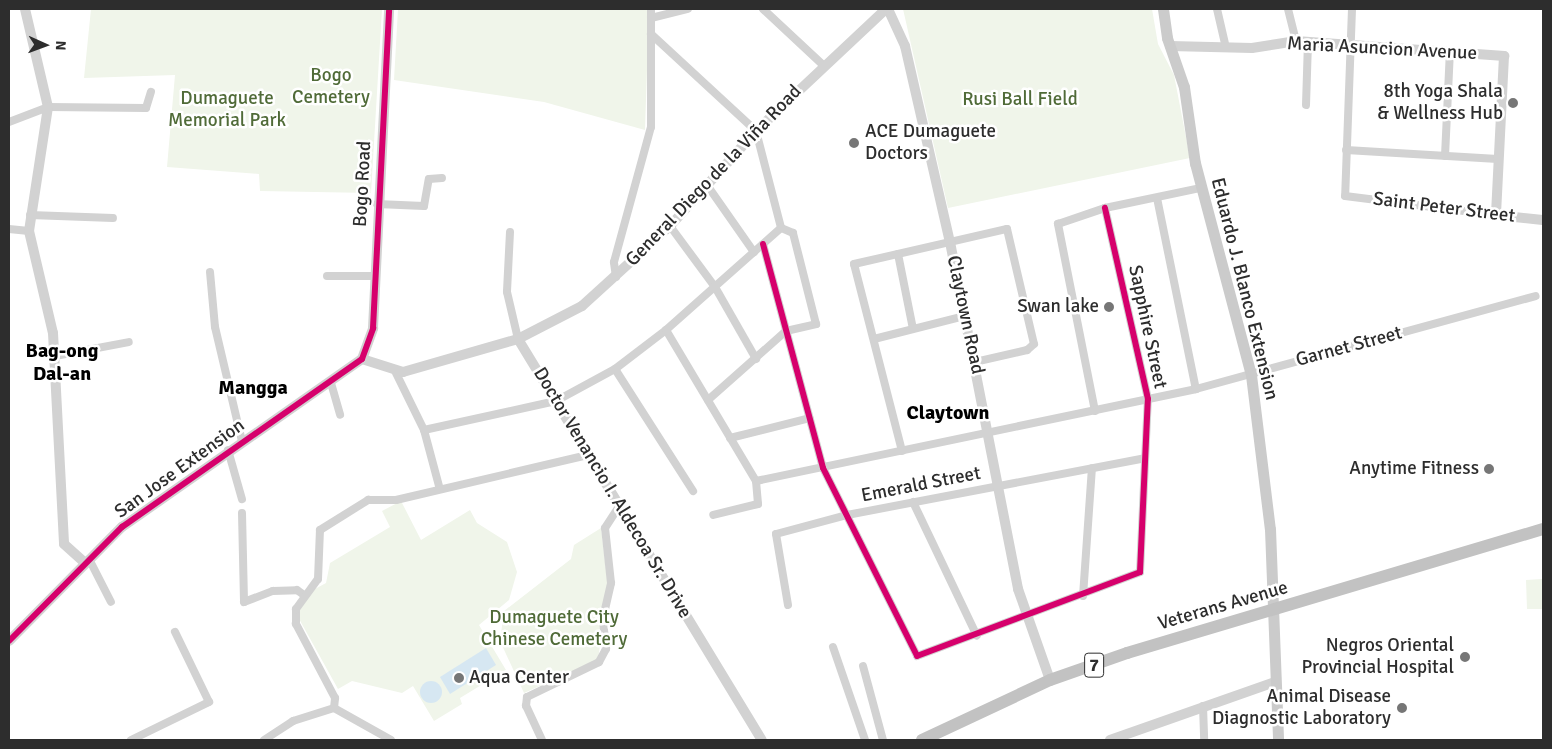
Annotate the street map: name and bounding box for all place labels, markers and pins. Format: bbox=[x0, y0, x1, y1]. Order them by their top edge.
place label: 8th Yoga Shala & Wellness Hub bbox=[1377, 81, 1503, 125]
marker: 8th Yoga Shala & Wellness Hub bbox=[1507, 97, 1519, 109]
place label: ACE Dumaguete Doctors bbox=[865, 121, 996, 165]
marker: ACE Dumaguete Doctors bbox=[847, 136, 861, 150]
place label: Swan lake bbox=[1017, 296, 1099, 318]
marker: Swan lake bbox=[1103, 301, 1115, 313]
place label: Anytime Fitness bbox=[1349, 458, 1479, 480]
marker: Anytime Fitness bbox=[1483, 463, 1495, 475]
place label: Negros Oriental Provincial Hospital bbox=[1302, 635, 1454, 679]
marker: Negros Oriental Provincial Hospital bbox=[1458, 650, 1472, 664]
place label: Aqua Center bbox=[469, 667, 569, 689]
marker: Aqua Center bbox=[453, 672, 465, 684]
place label: Animal Disease Diagnostic Laboratory bbox=[1212, 686, 1391, 730]
marker: Animal Disease Diagnostic Laboratory bbox=[1395, 701, 1409, 715]

